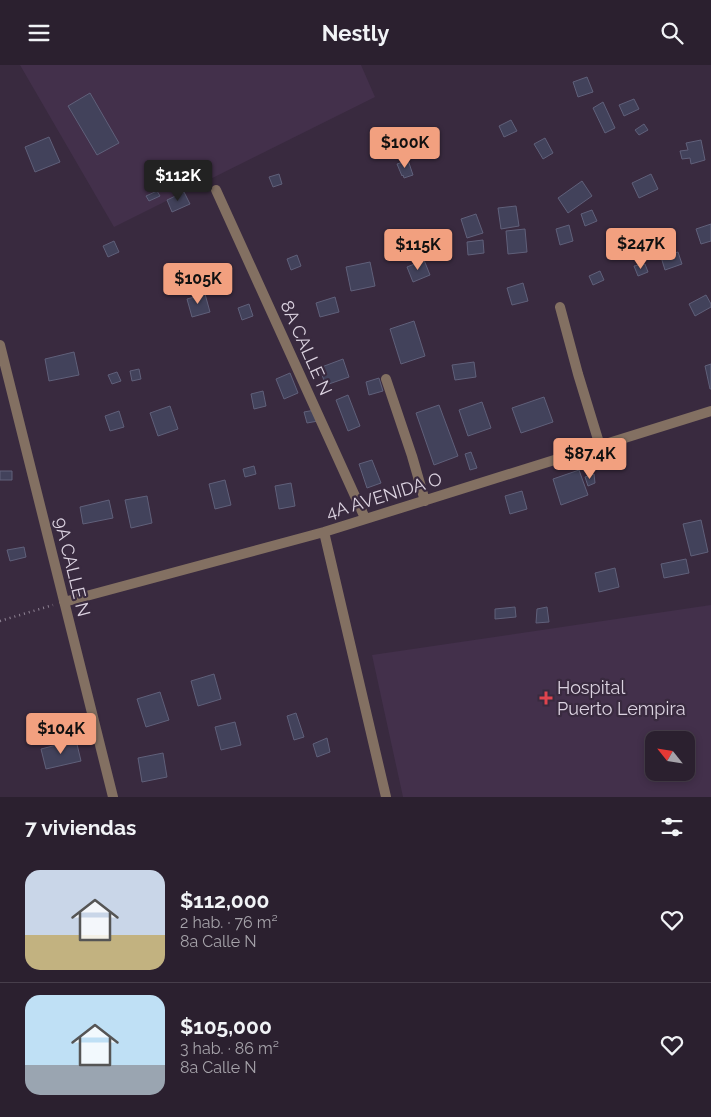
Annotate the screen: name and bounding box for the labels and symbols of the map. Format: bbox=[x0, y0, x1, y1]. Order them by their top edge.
pin: $100K bbox=[370, 127, 440, 169]
pin: $112K bbox=[143, 159, 213, 202]
pin: $247K bbox=[606, 227, 676, 270]
pin: $115K bbox=[383, 229, 453, 271]
pin: $105K bbox=[163, 263, 233, 305]
street label: 8A CALLE N bbox=[276, 297, 337, 398]
pin: $87.4K bbox=[549, 437, 631, 480]
street label: 4A AVENIDA O bbox=[323, 468, 444, 523]
street label: 9A CALLE N bbox=[50, 515, 95, 619]
place label: Hospital Puerto Lempira bbox=[557, 677, 685, 719]
marker: Hospital Puerto Lempira bbox=[539, 691, 553, 705]
pin: $104K bbox=[26, 713, 96, 755]
north arrow bbox=[645, 731, 695, 781]

